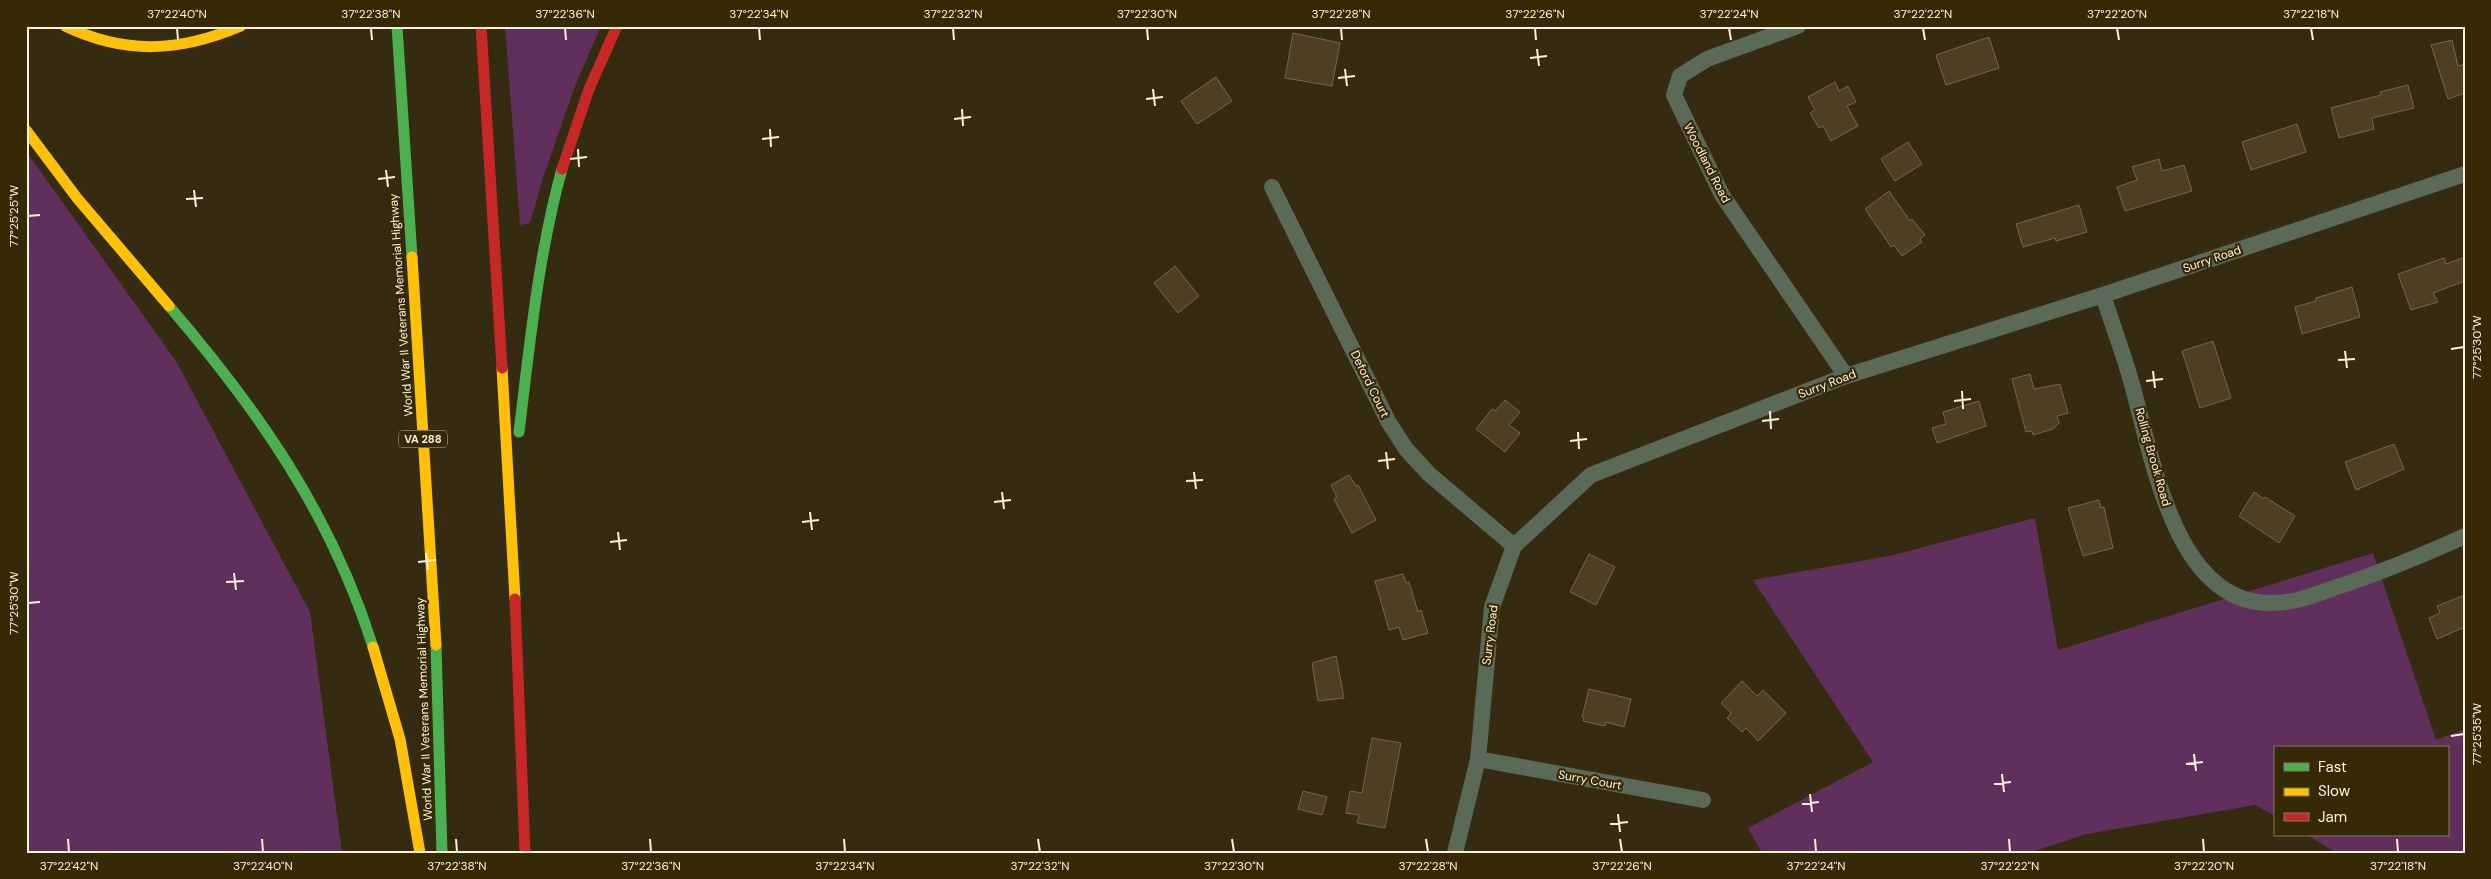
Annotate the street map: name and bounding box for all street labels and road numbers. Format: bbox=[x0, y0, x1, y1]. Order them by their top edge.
street label: Woodland Road bbox=[1680, 120, 1734, 206]
street label: World War II Veterans Memorial Highway bbox=[385, 193, 417, 417]
street label: Surry Road bbox=[2181, 242, 2243, 276]
street label: Deford Court bbox=[1347, 348, 1393, 420]
street label: Surry Road bbox=[1796, 366, 1858, 402]
street label: Rolling Brook Road bbox=[2131, 406, 2175, 508]
road number: VA 288 bbox=[399, 430, 447, 448]
street label: World War II Veterans Memorial Highway bbox=[412, 597, 436, 821]
street label: Surry Road bbox=[1478, 604, 1502, 666]
street label: Surry Court bbox=[1557, 767, 1623, 794]

